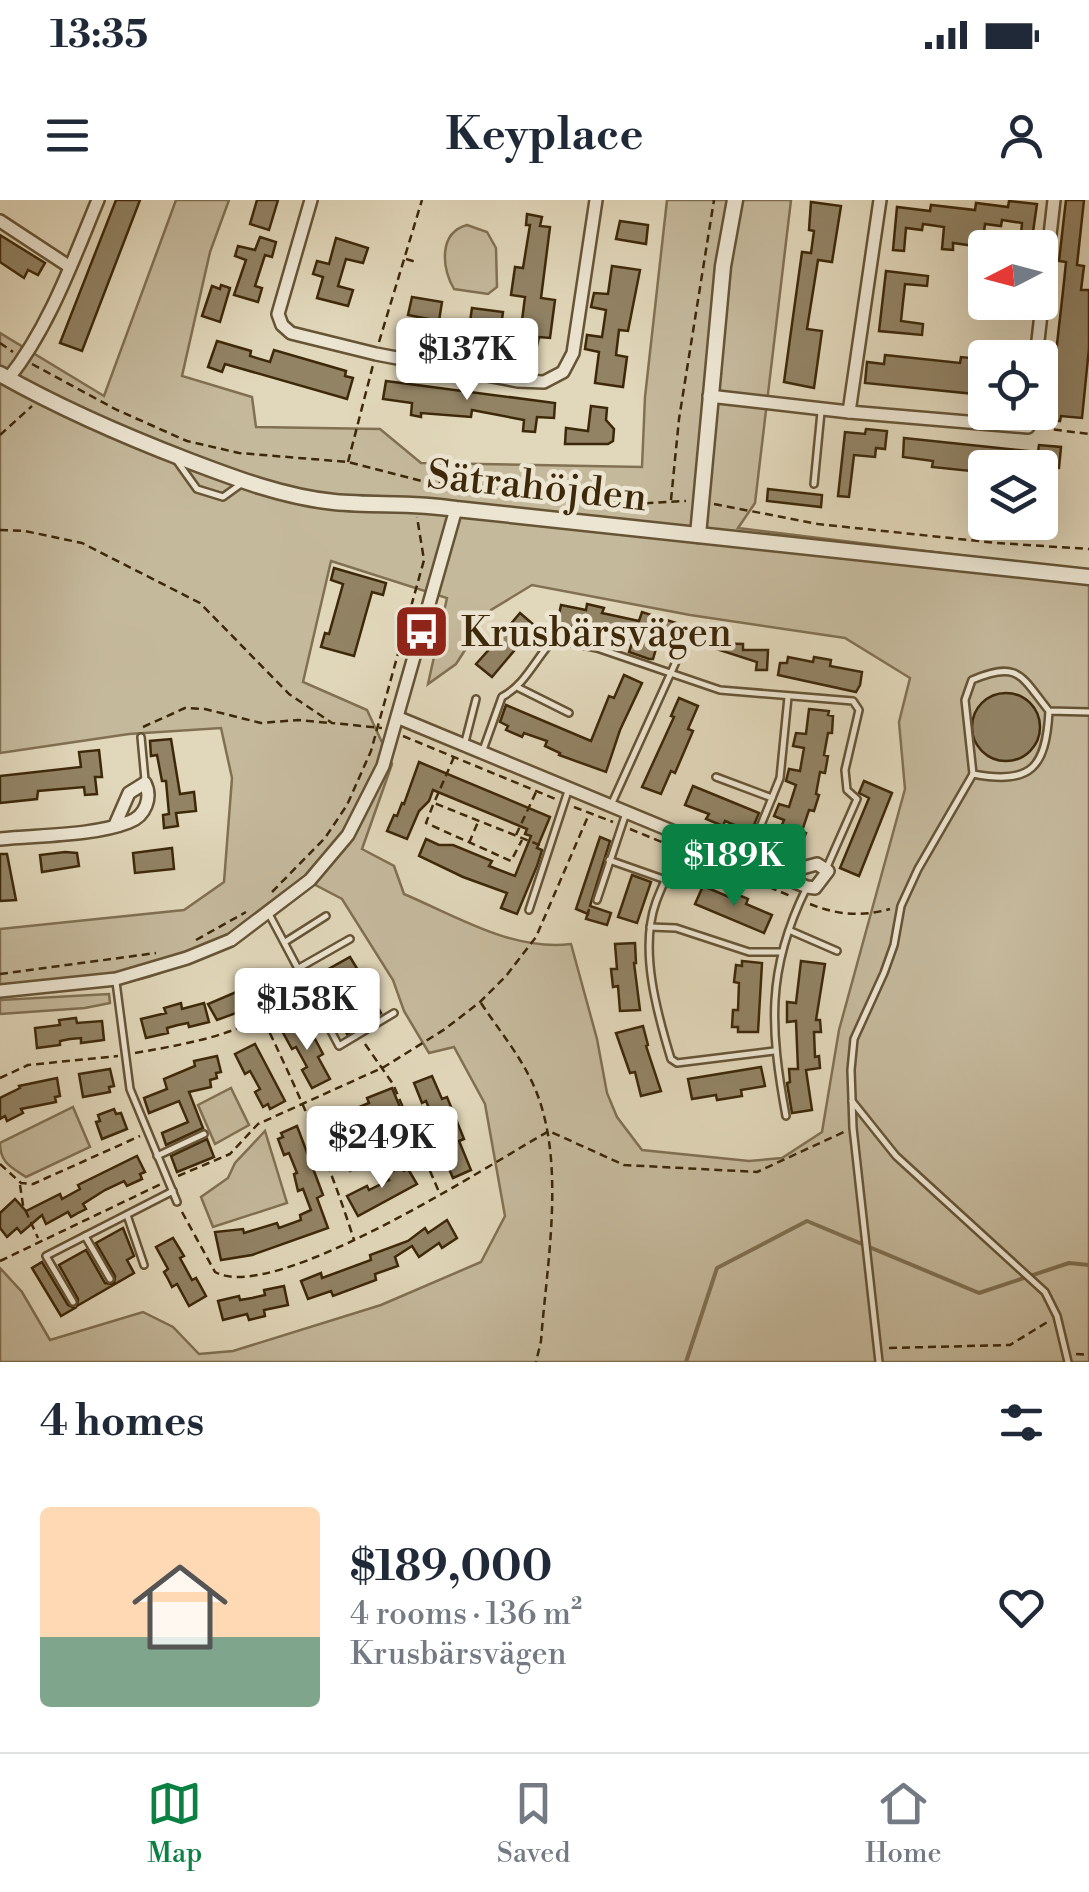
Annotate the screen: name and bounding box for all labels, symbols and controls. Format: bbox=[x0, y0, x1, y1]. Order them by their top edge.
text: 13:35 bbox=[50, 12, 148, 59]
text: Keyplace bbox=[446, 107, 643, 164]
icon: menu bbox=[40, 108, 95, 163]
icon: person bbox=[994, 108, 1049, 163]
north arrow bbox=[968, 230, 1058, 320]
map controls bbox=[968, 230, 1058, 540]
pin: $137K bbox=[397, 318, 537, 403]
text: $137K bbox=[418, 330, 516, 370]
button: locate bbox=[968, 340, 1058, 430]
button: layers bbox=[968, 450, 1058, 540]
street label: Sätrahöjden bbox=[424, 451, 649, 524]
bus stop icon: Krusbärsvägen bbox=[392, 602, 452, 662]
place label: Krusbärsvägen bbox=[461, 609, 732, 660]
pin: $189K bbox=[664, 824, 804, 909]
text: $189K bbox=[684, 836, 784, 876]
pin: $158K bbox=[237, 968, 377, 1053]
text: $158K bbox=[257, 980, 357, 1020]
pin: $249K bbox=[312, 1106, 452, 1191]
text: $249K bbox=[329, 1118, 435, 1158]
icon: filters bbox=[994, 1395, 1049, 1450]
text: 4 homes bbox=[40, 1396, 204, 1449]
text: $189,000 bbox=[350, 1541, 552, 1594]
icon: home bbox=[120, 1547, 240, 1667]
icon: heart bbox=[994, 1580, 1049, 1635]
text: 4 rooms · 136 m² bbox=[350, 1594, 582, 1634]
text: Krusbärsvägen bbox=[350, 1634, 567, 1674]
tab: Map bbox=[147, 1776, 202, 1871]
tab: Saved bbox=[497, 1776, 570, 1871]
tab: Home bbox=[865, 1776, 942, 1871]

